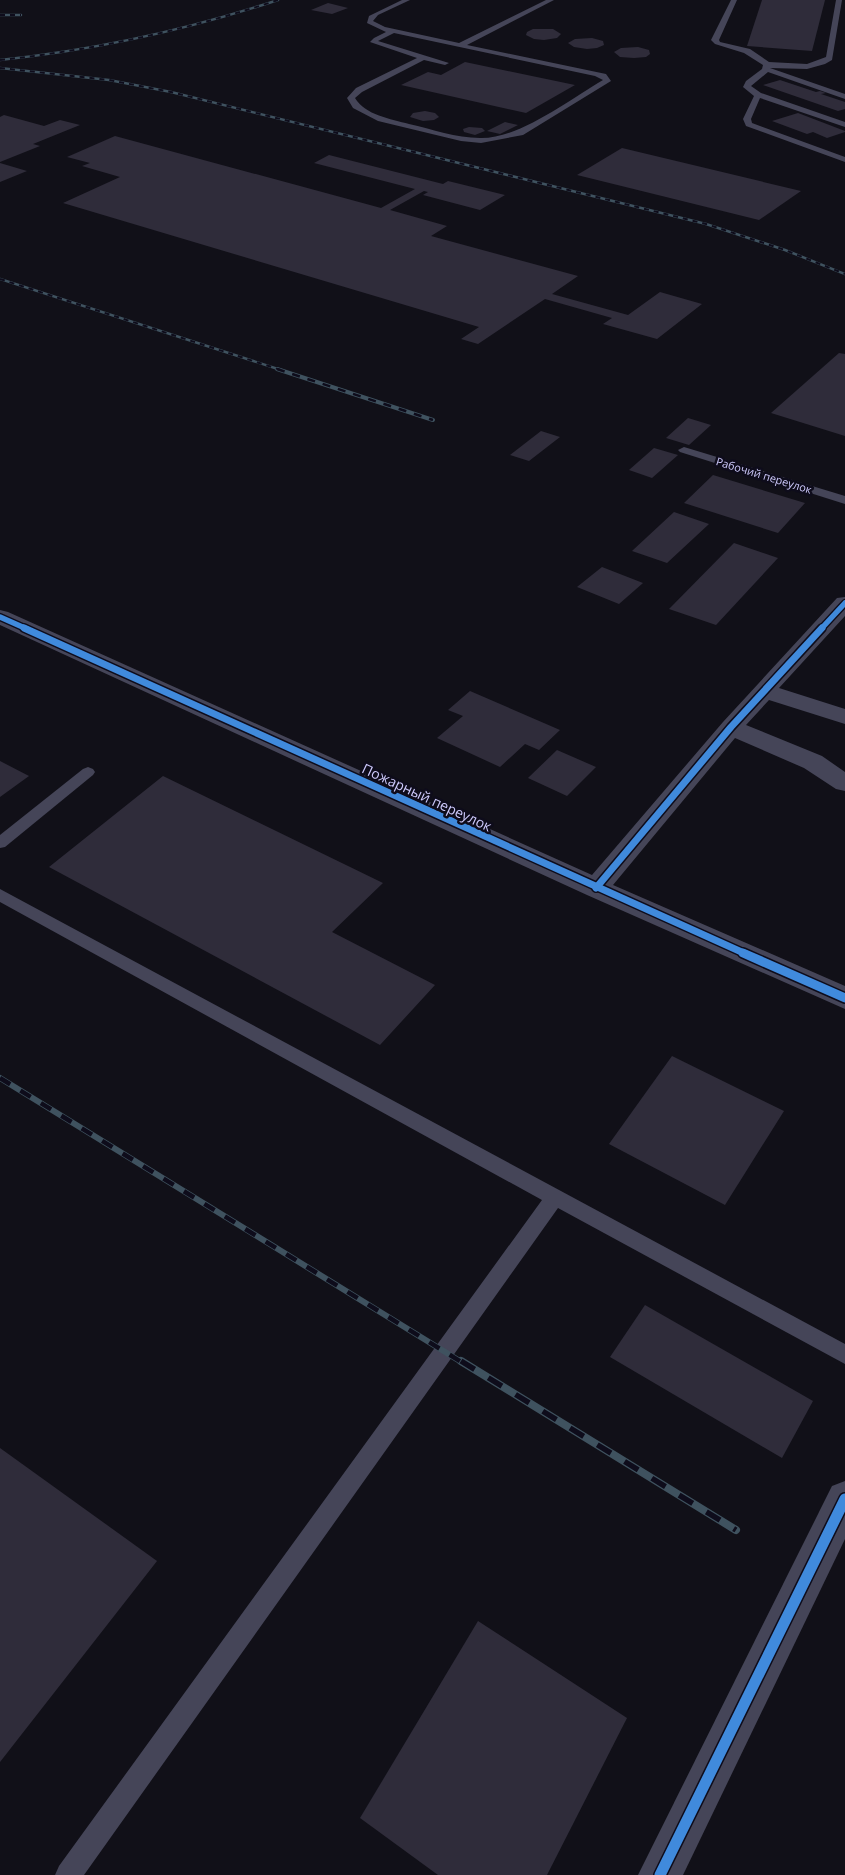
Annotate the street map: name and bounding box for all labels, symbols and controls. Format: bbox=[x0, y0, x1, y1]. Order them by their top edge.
street label: Рабочий переулок bbox=[714, 453, 814, 497]
street label: Пожарный переулок bbox=[359, 759, 496, 836]

